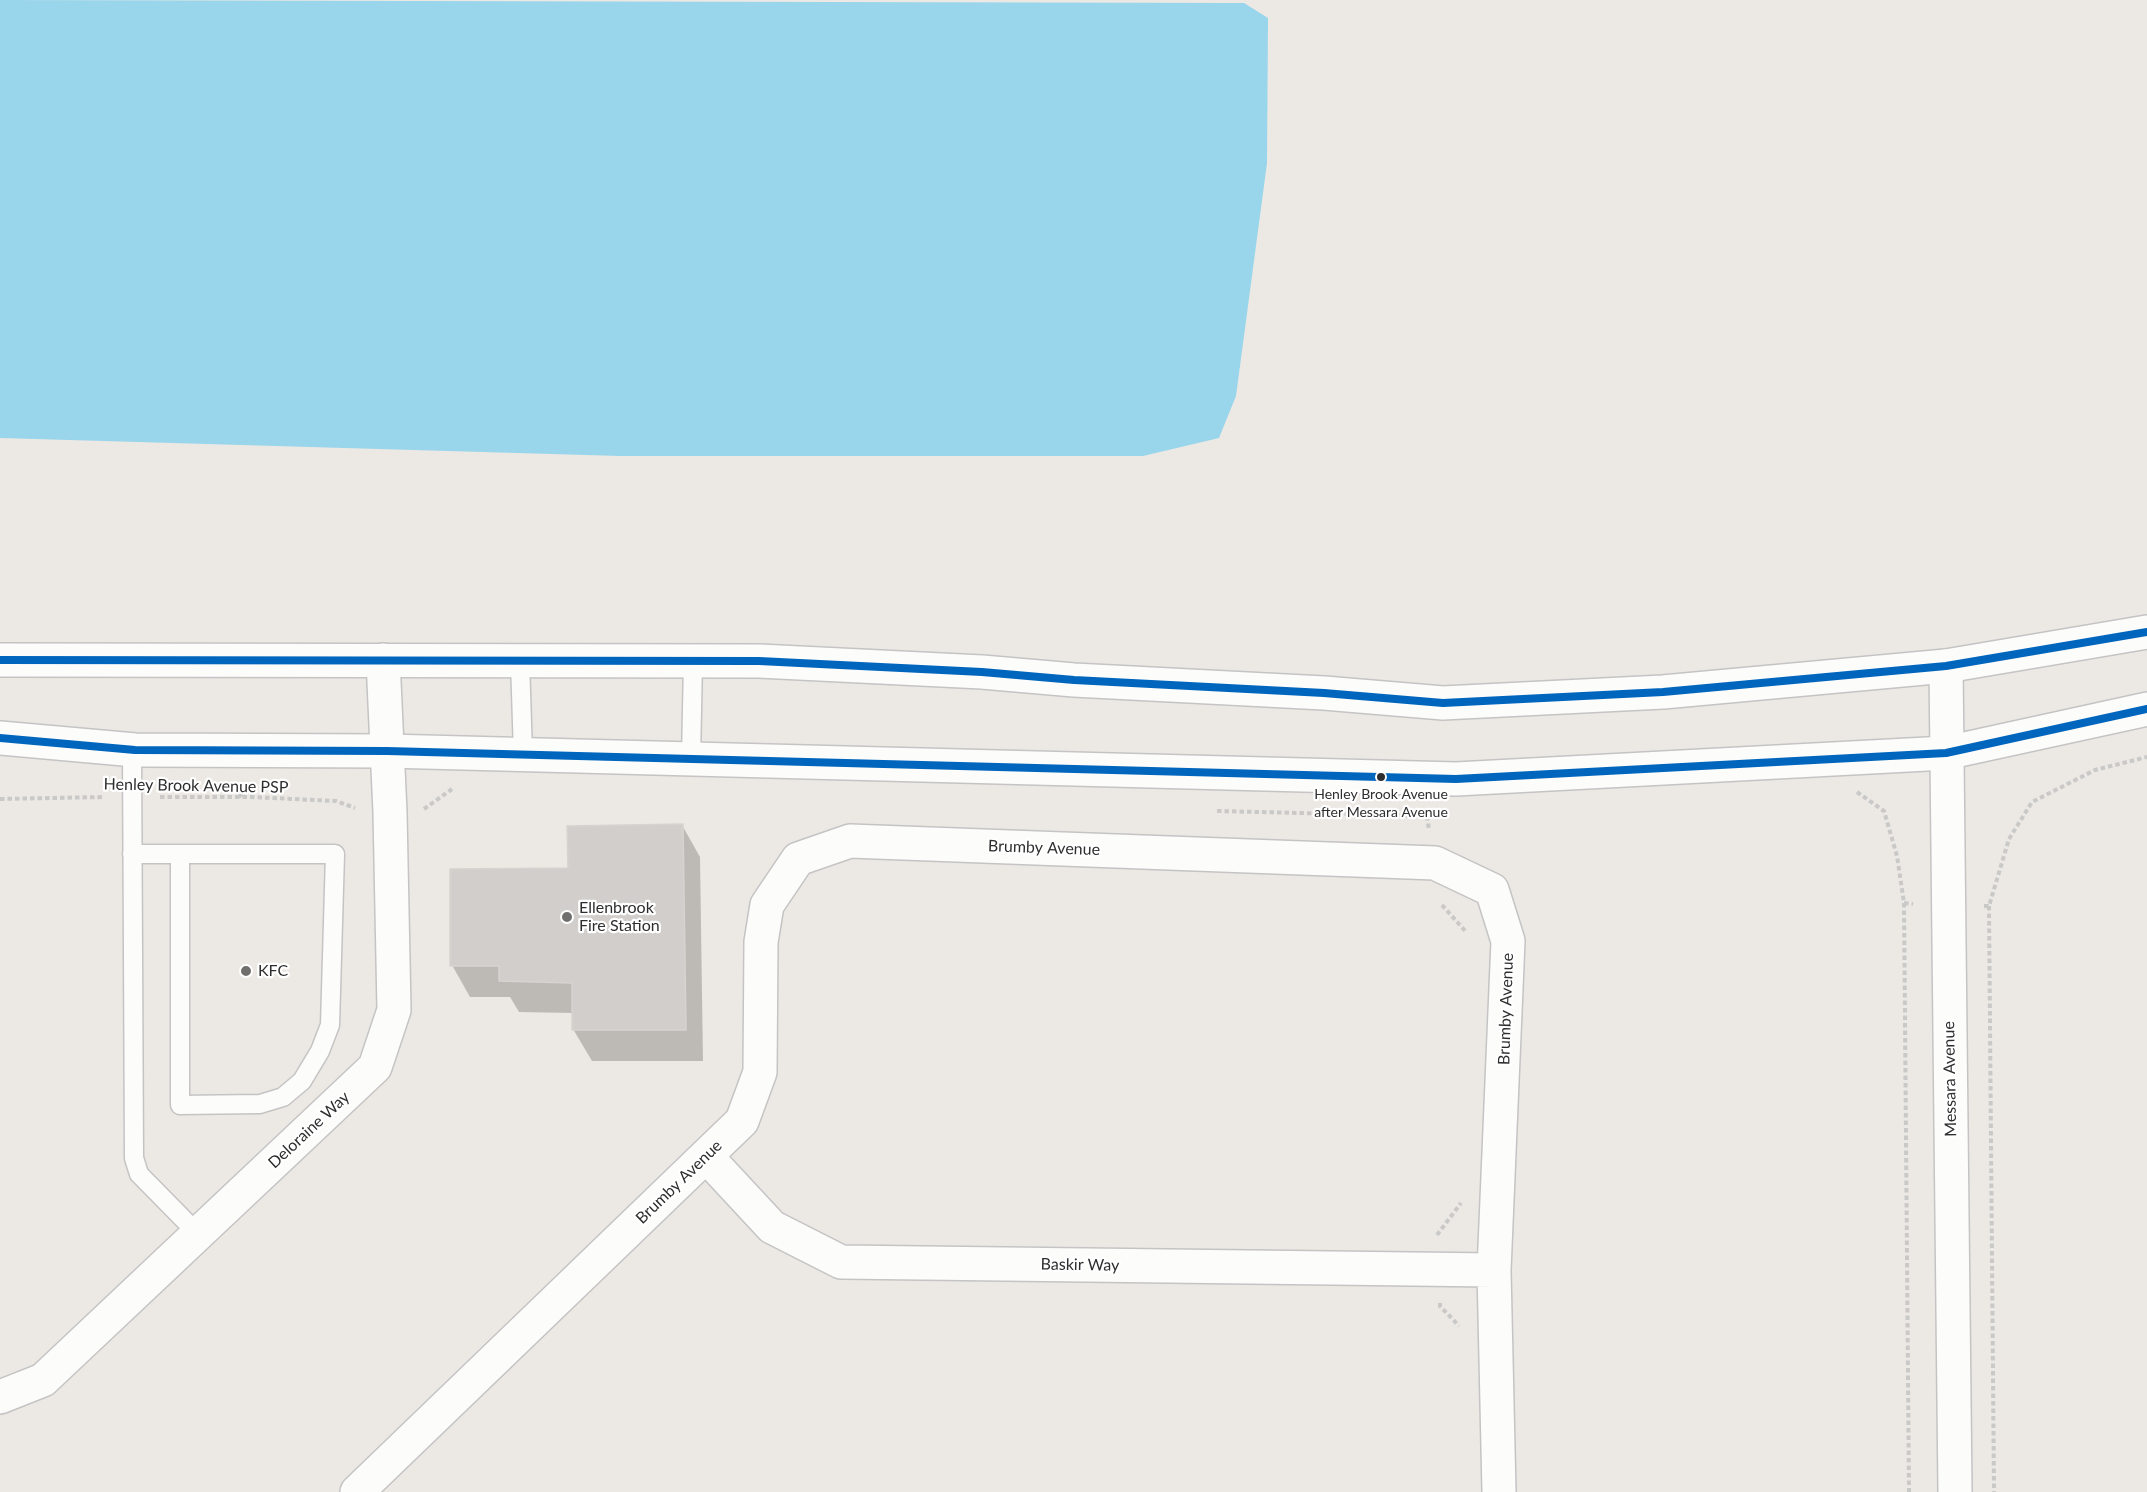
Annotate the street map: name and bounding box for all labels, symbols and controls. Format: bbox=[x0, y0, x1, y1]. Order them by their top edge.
marker: Henley Brook Avenue after Messara Avenue bbox=[1375, 771, 1387, 783]
street label: Henley Brook Avenue PSP bbox=[103, 775, 289, 797]
place label: Henley Brook Avenue after Messara Avenue bbox=[1314, 786, 1448, 819]
street label: Brumby Avenue bbox=[988, 836, 1100, 860]
place label: Ellenbrook Fire Station bbox=[579, 898, 660, 936]
marker: Ellenbrook Fire Station bbox=[560, 910, 574, 924]
street label: Brumby Avenue bbox=[1494, 953, 1518, 1065]
place label: KFC bbox=[258, 961, 288, 981]
marker: KFC bbox=[239, 964, 253, 978]
street label: Messara Avenue bbox=[1939, 1021, 1961, 1137]
street label: Deloraine Way bbox=[264, 1088, 354, 1172]
street label: Brumby Avenue bbox=[632, 1136, 726, 1228]
street label: Baskir Way bbox=[1041, 1255, 1119, 1275]

